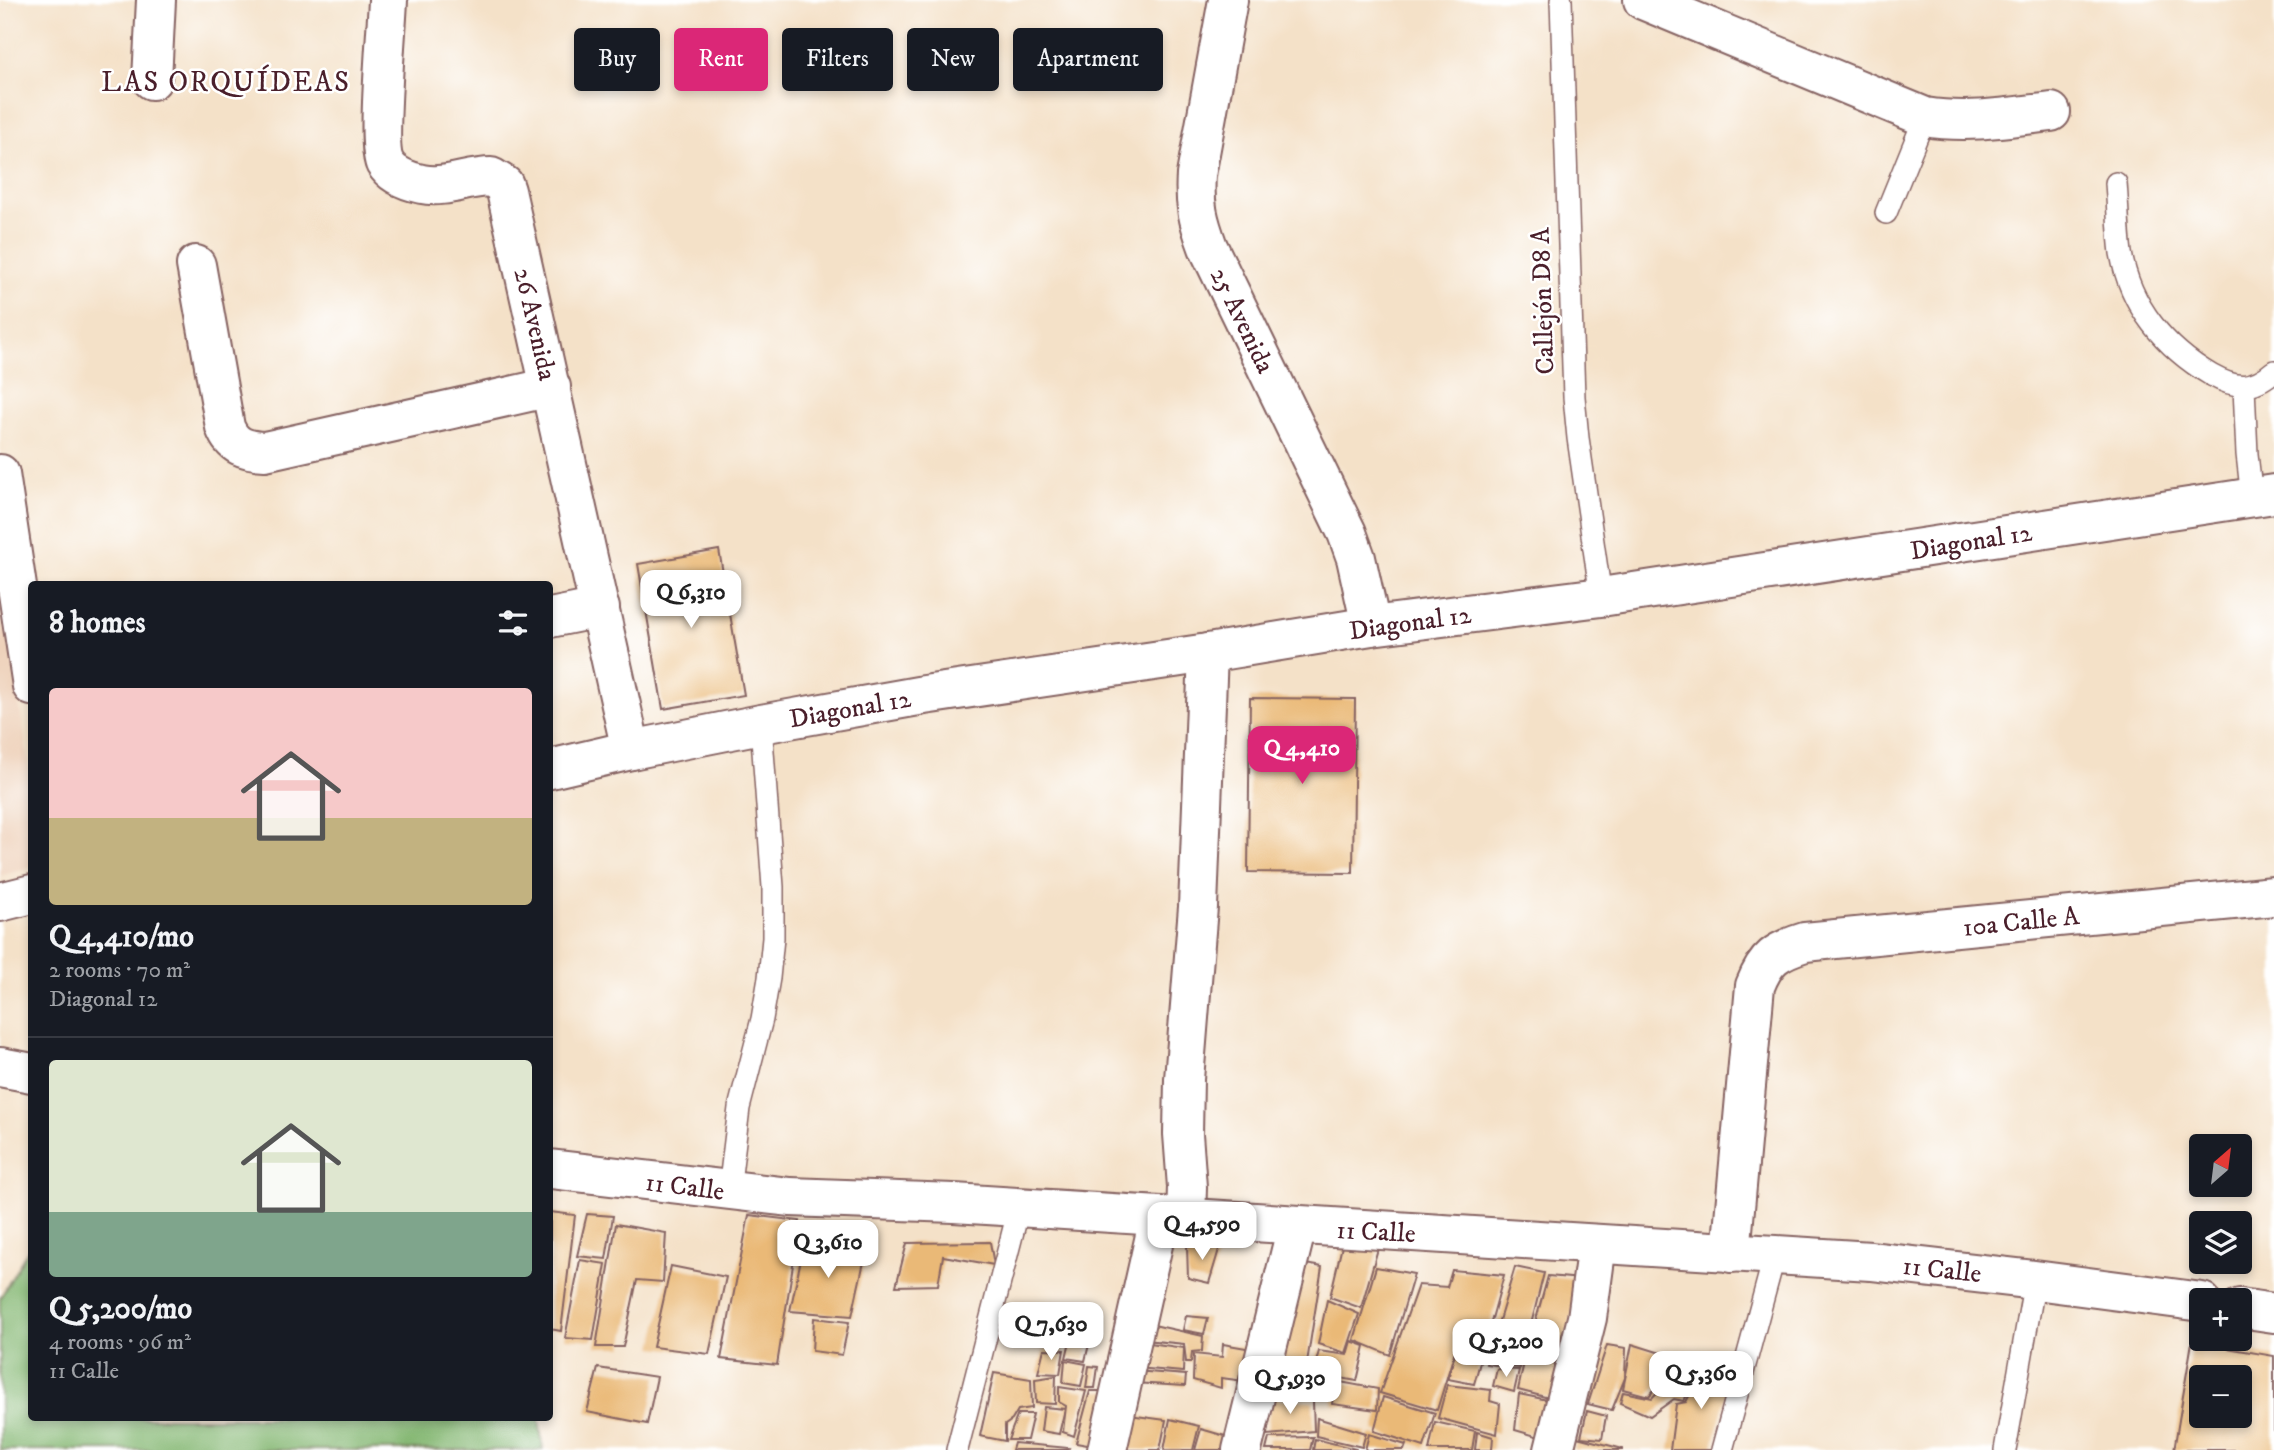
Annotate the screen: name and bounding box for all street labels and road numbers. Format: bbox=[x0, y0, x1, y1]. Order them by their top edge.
street label: Callejón D8 A bbox=[1524, 226, 1563, 375]
street label: 25 Avenida bbox=[1202, 262, 1281, 379]
street label: 26 Avenida bbox=[506, 265, 563, 384]
street label: Diagonal 12 bbox=[1908, 517, 2035, 568]
street label: Diagonal 12 bbox=[1347, 599, 1474, 648]
street label: Diagonal 12 bbox=[787, 683, 914, 736]
street label: 10a Calle A bbox=[1961, 900, 2081, 945]
street label: 11 Calle bbox=[643, 1166, 726, 1209]
street label: 11 Calle bbox=[1335, 1214, 1416, 1251]
street label: 11 Calle bbox=[1901, 1250, 1983, 1291]

